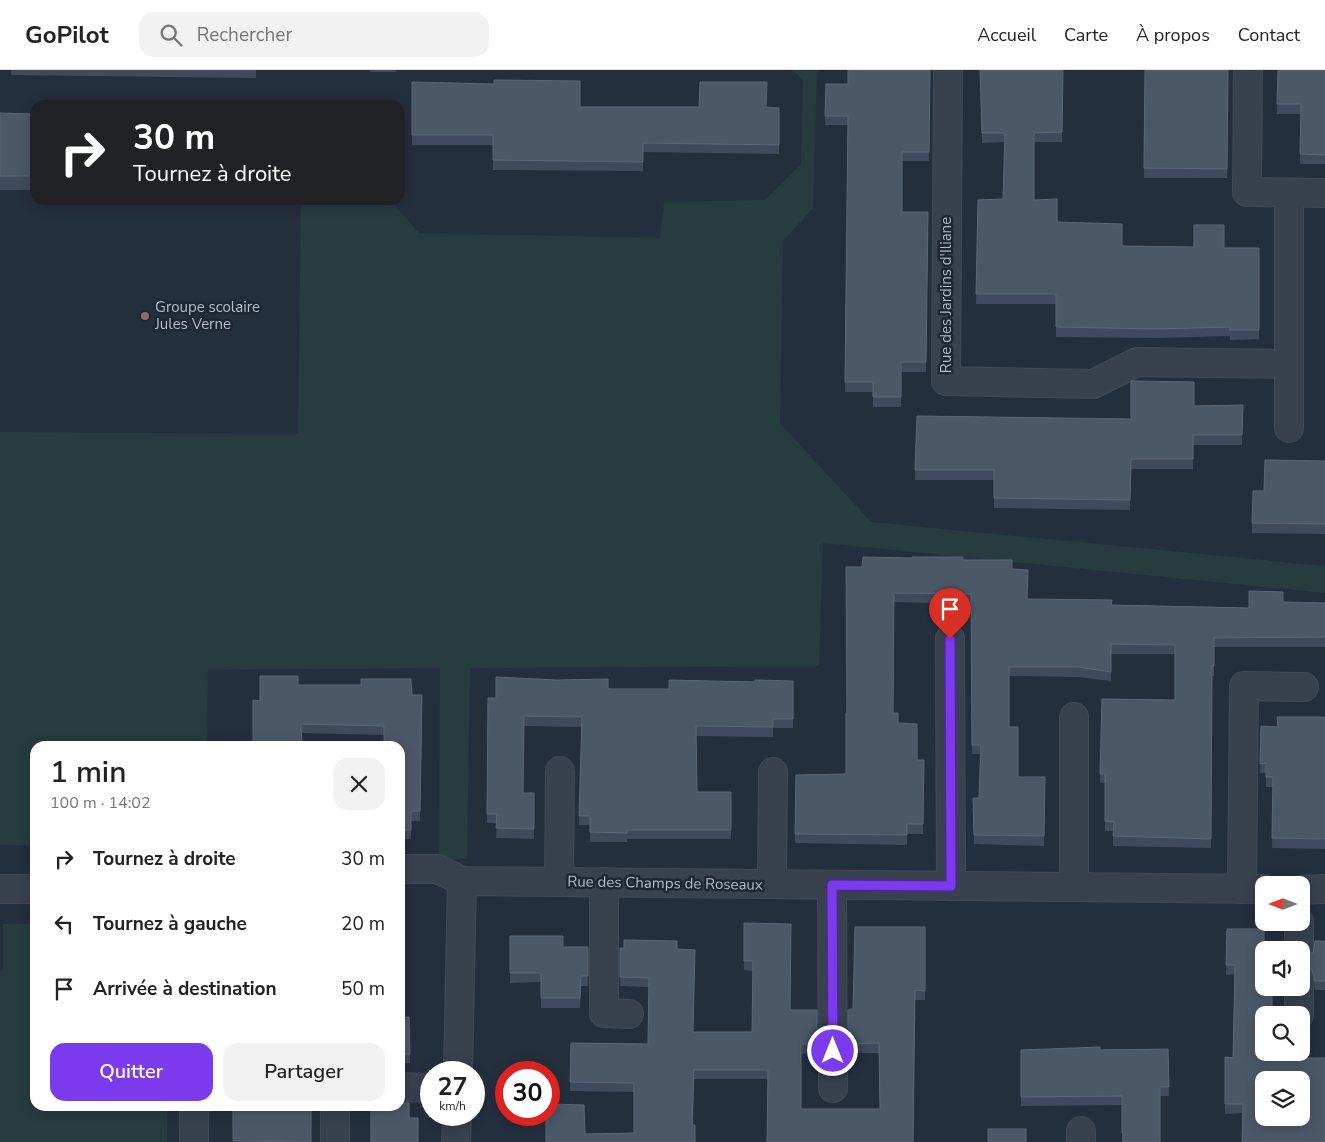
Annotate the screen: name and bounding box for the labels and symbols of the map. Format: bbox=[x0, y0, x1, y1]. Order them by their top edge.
street label: Rue des Jardins d'Iliane bbox=[936, 217, 956, 373]
place label: Groupe scolaire Jules Verne bbox=[154, 297, 260, 334]
marker: Groupe scolaire Jules Verne bbox=[139, 310, 151, 322]
pin bbox=[929, 588, 971, 639]
street label: Rue des Champs de Roseaux bbox=[567, 871, 763, 895]
north arrow bbox=[1255, 876, 1310, 931]
position arrow bbox=[806, 1024, 858, 1076]
speed limit sign: 30 bbox=[495, 1061, 560, 1126]

